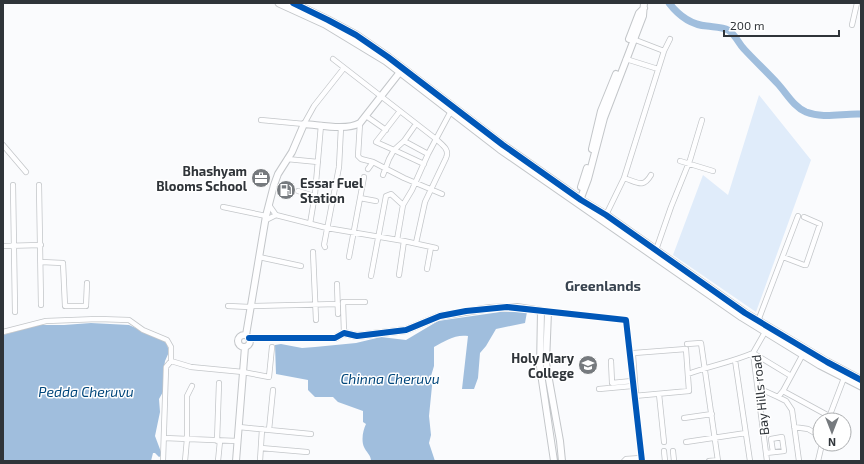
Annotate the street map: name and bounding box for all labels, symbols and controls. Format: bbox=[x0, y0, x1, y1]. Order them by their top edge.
scale bar bbox=[724, 12, 839, 38]
text: 200 m bbox=[730, 18, 764, 32]
place label: Bhashyam Blooms School bbox=[156, 163, 248, 194]
office icon: Bhashyam Blooms School bbox=[250, 167, 272, 189]
place label: Essar Fuel Station bbox=[300, 175, 364, 206]
fuel station icon: Essar Fuel Station bbox=[275, 179, 297, 201]
district label: Greenlands bbox=[565, 277, 641, 294]
place label: Holy Mary College bbox=[511, 350, 575, 381]
school or university icon: Holy Mary College bbox=[577, 354, 599, 376]
street label: Bay Hills road bbox=[748, 354, 772, 436]
water label: Chinna Cheruvu bbox=[340, 370, 440, 387]
water label: Pedda Cheruvu bbox=[38, 383, 134, 400]
north arrow bbox=[812, 412, 852, 452]
text: N bbox=[828, 436, 836, 449]

